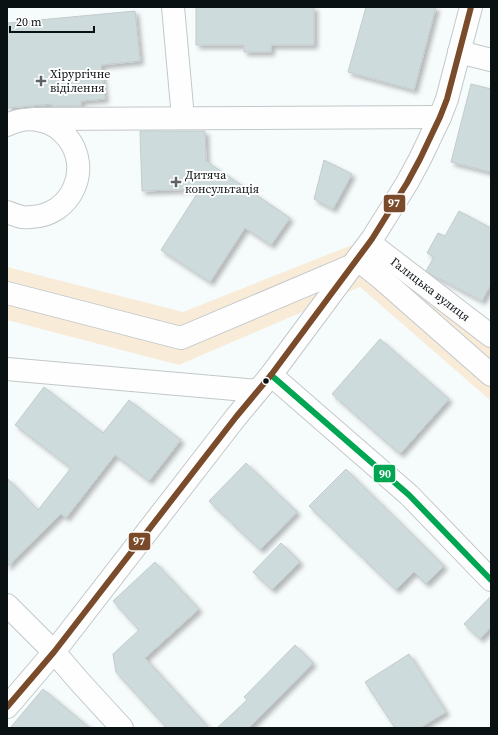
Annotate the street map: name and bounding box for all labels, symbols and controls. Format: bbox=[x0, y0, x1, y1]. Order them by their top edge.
scale bar bbox=[10, 8, 94, 34]
text: 20 m bbox=[16, 14, 42, 30]
place label: Хірургічне віділення bbox=[50, 66, 110, 96]
marker: Хірургічне віділення bbox=[35, 75, 47, 87]
place label: Дитяча консультація bbox=[185, 167, 259, 197]
marker: Дитяча консультація bbox=[170, 176, 182, 188]
line badge: 97 bbox=[383, 194, 406, 213]
text: 97 bbox=[388, 196, 400, 211]
street label: Галицька вулиця bbox=[387, 254, 473, 325]
unlabelled marker bbox=[261, 376, 271, 386]
line badge: 90 bbox=[373, 464, 396, 483]
text: 90 bbox=[379, 467, 391, 482]
line badge: 97 bbox=[128, 532, 151, 551]
text: 97 bbox=[133, 534, 145, 549]

